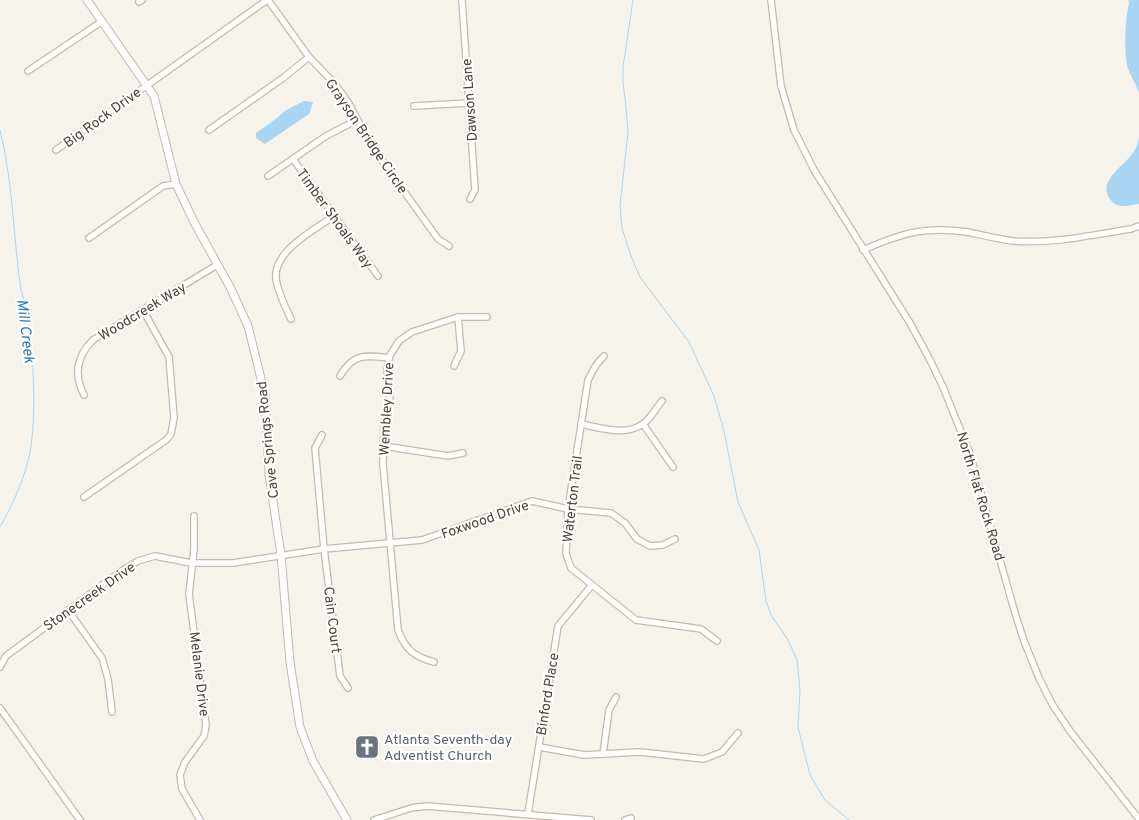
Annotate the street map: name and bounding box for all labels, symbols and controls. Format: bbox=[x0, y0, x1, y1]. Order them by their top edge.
street label: Dawson Lane bbox=[459, 58, 482, 142]
street label: Grayson Bridge Circle bbox=[321, 76, 411, 198]
street label: Big Rock Drive bbox=[61, 84, 145, 152]
street label: Timber Shoals Way bbox=[292, 166, 376, 272]
street label: Woodcreek Way bbox=[96, 279, 190, 345]
water label: Mill Creek bbox=[11, 298, 38, 365]
street label: Wembley Drive bbox=[377, 362, 398, 456]
street label: Cave Springs Road bbox=[254, 380, 283, 499]
street label: North Flat Rock Road bbox=[952, 430, 1007, 563]
street label: Waterton Trail bbox=[560, 455, 587, 544]
street label: Foxwood Drive bbox=[439, 497, 532, 543]
street label: Stonecreek Drive bbox=[41, 559, 139, 635]
street label: Cain Court bbox=[319, 586, 344, 654]
street label: Melanie Drive bbox=[185, 631, 212, 718]
street label: Binford Place bbox=[534, 652, 563, 737]
place label: Atlanta Seventh-day Adventist Church bbox=[384, 732, 512, 765]
church icon: Atlanta Seventh-day Adventist Church bbox=[354, 734, 380, 760]

